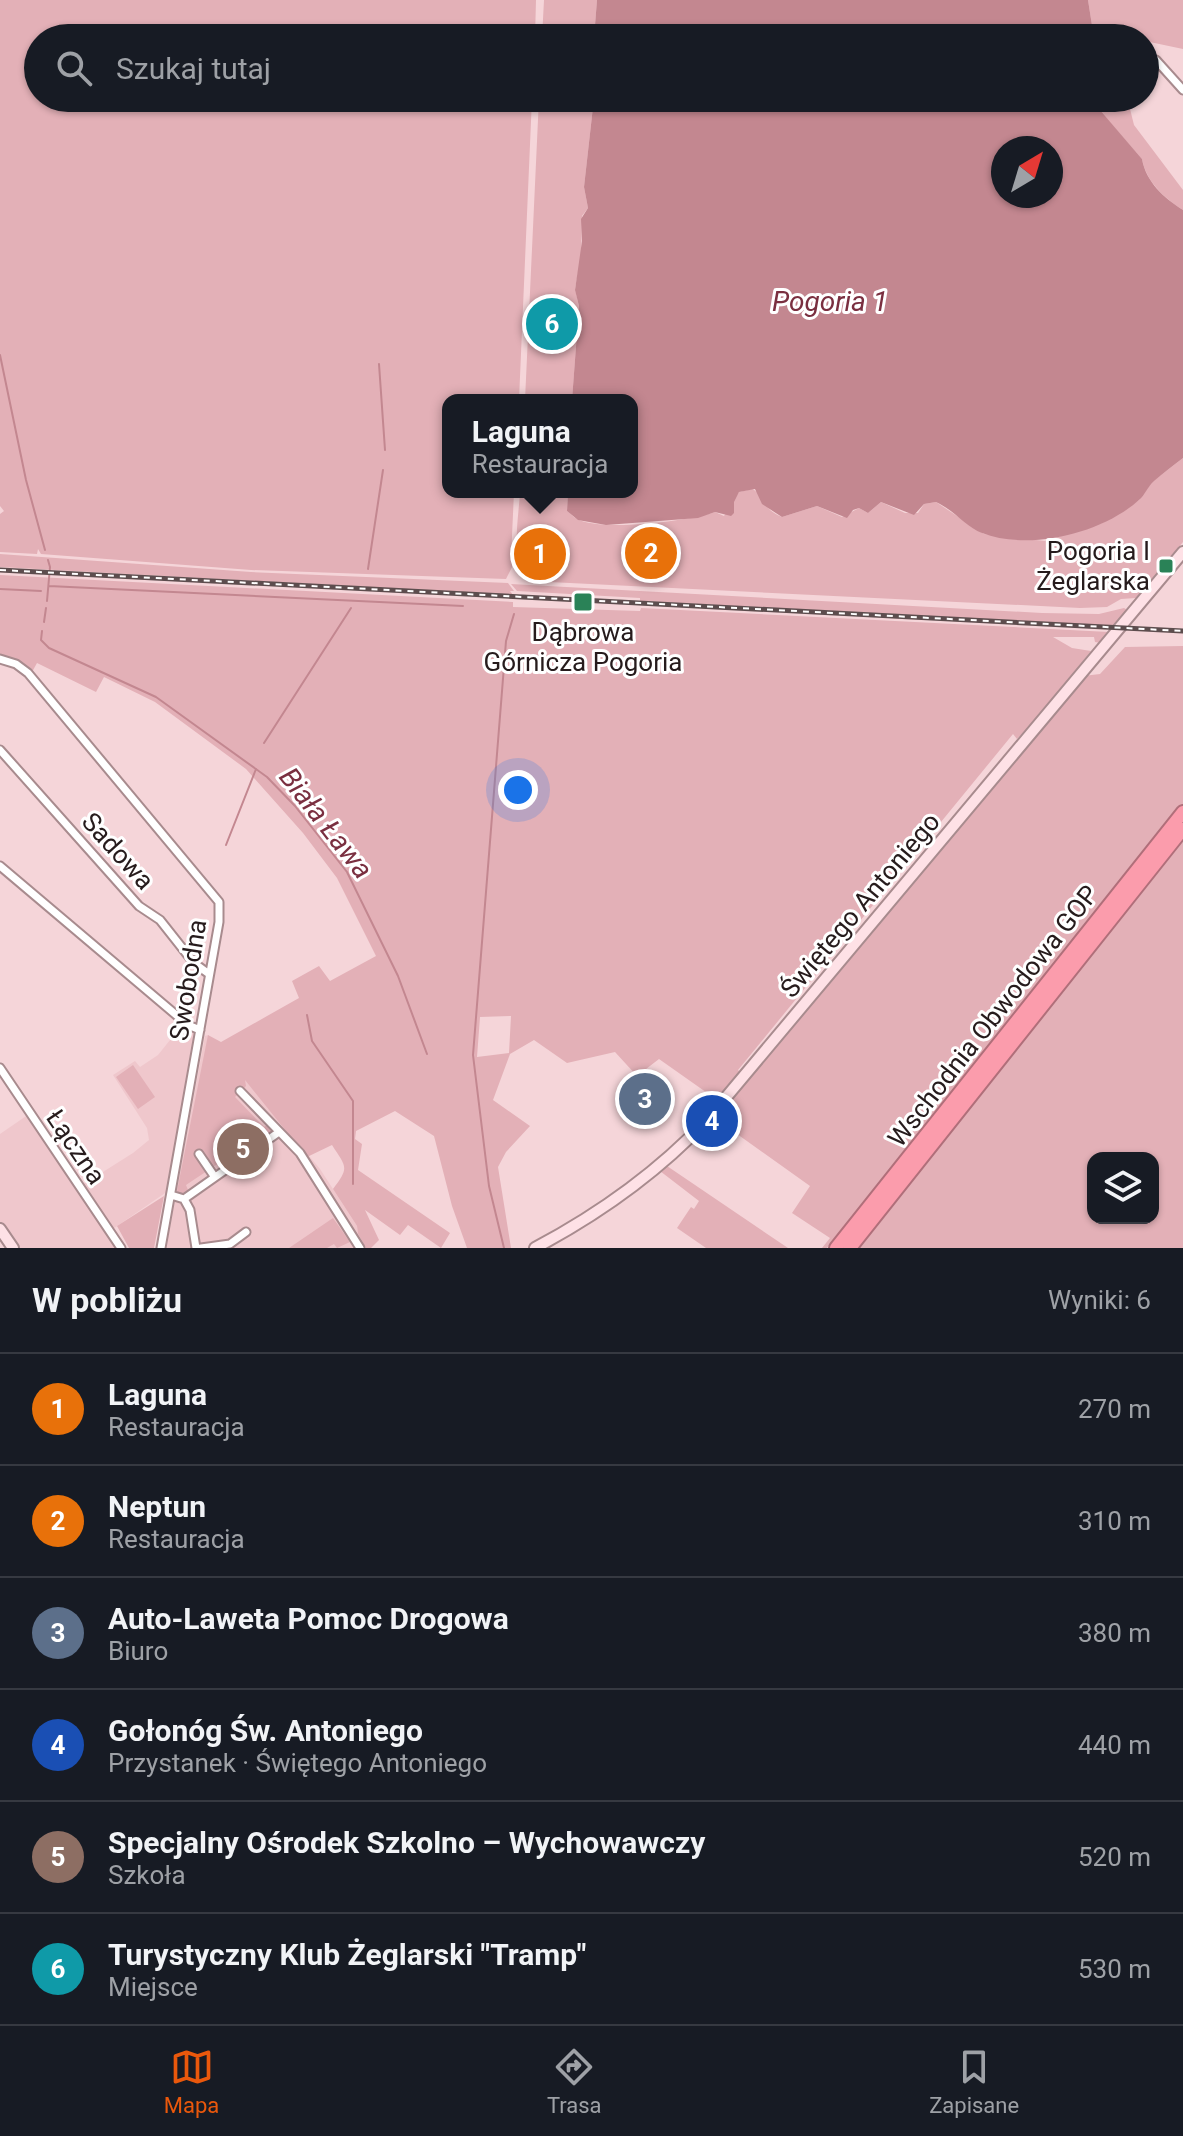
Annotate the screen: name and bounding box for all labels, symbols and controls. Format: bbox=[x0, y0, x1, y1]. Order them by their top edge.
search box bbox=[24, 24, 1159, 112]
icon: search bbox=[52, 46, 96, 90]
text: Szukaj tutaj bbox=[116, 51, 271, 86]
north arrow bbox=[991, 136, 1063, 208]
water label: Pogoria 1 bbox=[772, 285, 888, 318]
pin: 6 bbox=[526, 294, 578, 354]
popup bbox=[442, 394, 638, 498]
text: Laguna bbox=[472, 414, 571, 449]
text: Restauracja bbox=[472, 449, 608, 479]
pin: 2 bbox=[625, 523, 677, 583]
pin: 1 bbox=[514, 524, 566, 584]
place label: Pogoria I Żeglarska bbox=[1036, 536, 1150, 596]
marker: Pogoria I Żeglarska bbox=[1157, 557, 1175, 575]
marker: Dąbrowa Górnicza Pogoria bbox=[572, 591, 594, 613]
place label: Dąbrowa Górnicza Pogoria bbox=[484, 617, 682, 677]
water label: Biała Ława bbox=[272, 761, 380, 885]
your location bbox=[498, 770, 538, 810]
street label: Sadowa bbox=[76, 806, 160, 896]
street label: Świętego Antoniego bbox=[774, 807, 946, 1003]
street label: Wschodnia Obwodowa GOP bbox=[882, 879, 1104, 1153]
street label: Swobodna bbox=[164, 917, 212, 1043]
pin: 3 bbox=[619, 1069, 671, 1129]
pin: 4 bbox=[686, 1091, 738, 1151]
street label: Łączna bbox=[40, 1104, 112, 1190]
pin: 5 bbox=[217, 1119, 269, 1179]
map controls bbox=[1087, 1152, 1159, 1224]
button: layers bbox=[1087, 1152, 1159, 1224]
text: W pobliżu bbox=[32, 1280, 182, 1320]
text: Wyniki: 6 bbox=[1048, 1285, 1151, 1315]
text: Laguna bbox=[108, 1377, 207, 1412]
text: 1 bbox=[51, 1394, 65, 1424]
text: 270 m bbox=[1078, 1394, 1151, 1424]
text: Restauracja bbox=[108, 1412, 245, 1442]
text: Neptun bbox=[108, 1489, 206, 1524]
text: 2 bbox=[51, 1506, 65, 1536]
text: 310 m bbox=[1078, 1506, 1151, 1536]
text: Restauracja bbox=[108, 1524, 245, 1554]
text: Auto-Laweta Pomoc Drogowa bbox=[108, 1601, 509, 1636]
text: 3 bbox=[51, 1618, 65, 1648]
text: 380 m bbox=[1078, 1618, 1151, 1648]
text: Biuro bbox=[108, 1636, 168, 1666]
text: Gołonóg Św. Antoniego bbox=[108, 1713, 423, 1748]
text: 4 bbox=[51, 1730, 65, 1760]
text: 440 m bbox=[1078, 1730, 1151, 1760]
text: Przystanek · Świętego Antoniego bbox=[108, 1748, 487, 1778]
text: Specjalny Ośrodek Szkolno – Wychowawczy bbox=[108, 1825, 705, 1860]
text: 5 bbox=[51, 1842, 65, 1872]
text: 520 m bbox=[1078, 1842, 1151, 1872]
text: Szkoła bbox=[108, 1860, 186, 1890]
text: Turystyczny Klub Żeglarski "Tramp" bbox=[108, 1937, 586, 1972]
text: 6 bbox=[51, 1954, 65, 1984]
text: 530 m bbox=[1078, 1954, 1151, 1984]
text: Miejsce bbox=[108, 1972, 198, 2002]
tab: Mapa bbox=[164, 2045, 219, 2118]
tab: Trasa bbox=[547, 2045, 602, 2118]
tab: Zapisane bbox=[929, 2045, 1019, 2118]

